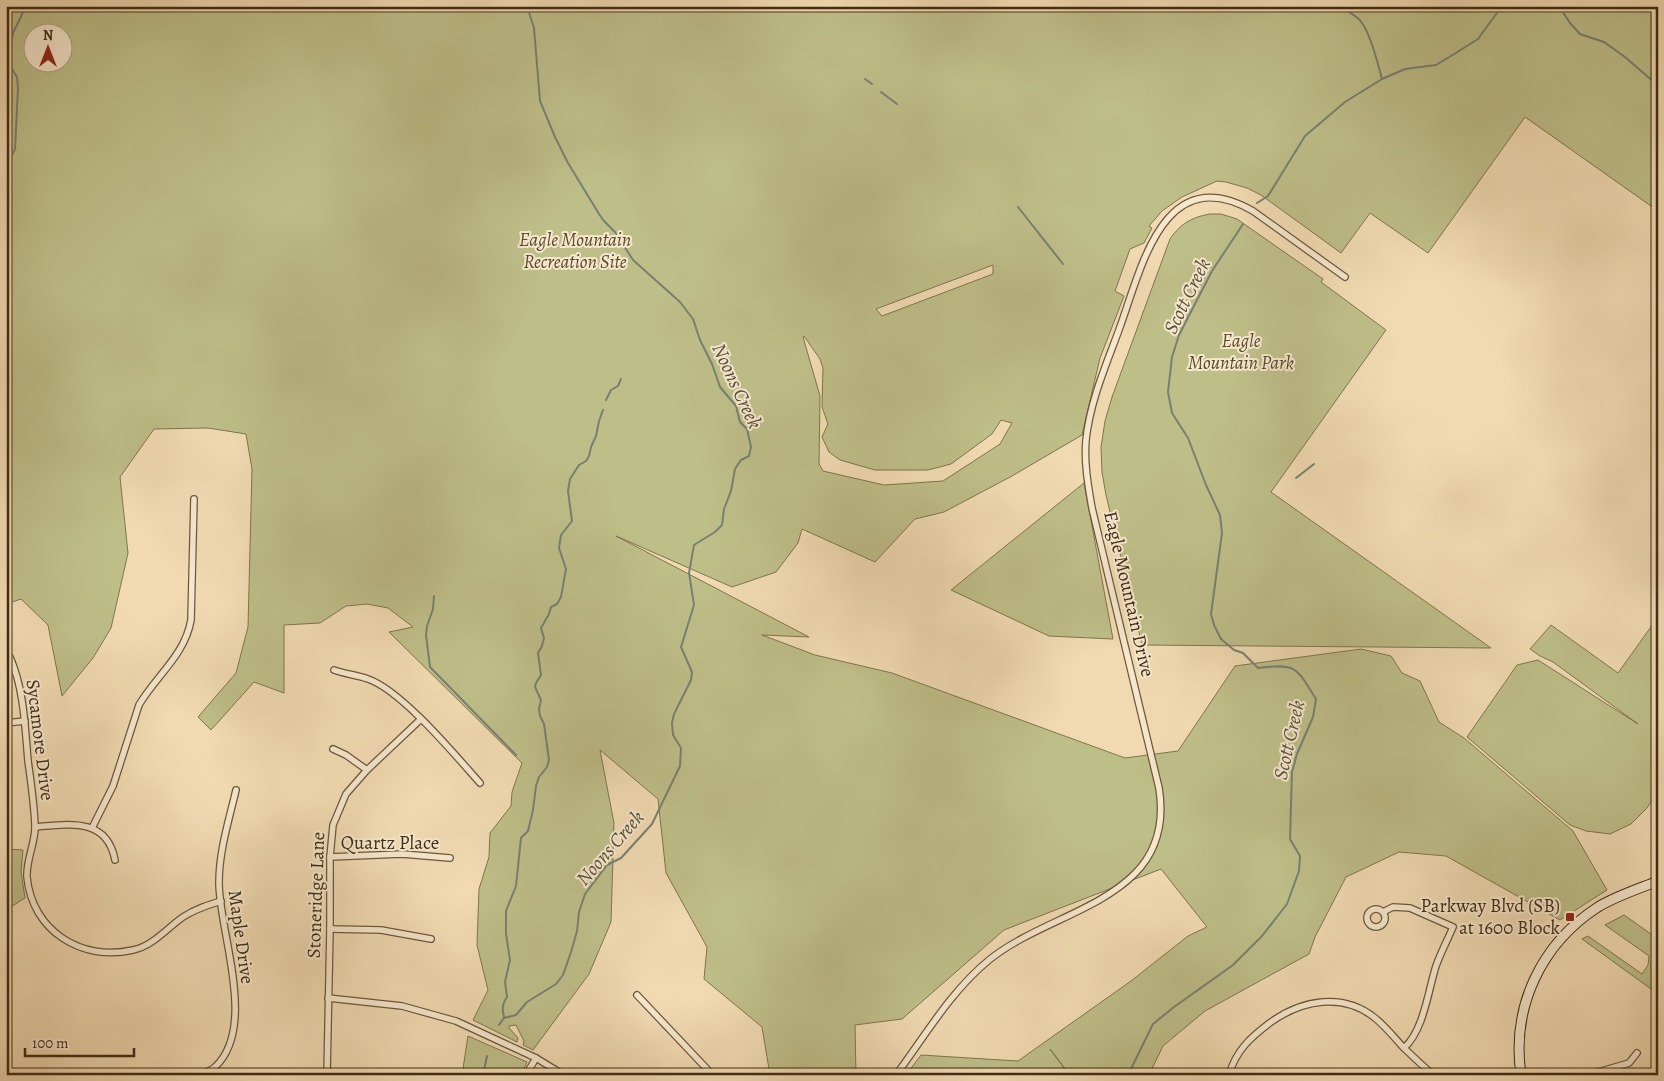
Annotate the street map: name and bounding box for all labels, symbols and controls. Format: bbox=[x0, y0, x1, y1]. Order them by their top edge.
north arrow bbox=[22, 22, 72, 72]
text: N bbox=[43, 26, 53, 45]
park label: Eagle Mountain Recreation Site bbox=[519, 227, 631, 275]
water label: Scott Creek bbox=[1157, 254, 1217, 338]
park label: Eagle Mountain Park bbox=[1188, 328, 1294, 376]
water label: Noons Creek bbox=[705, 339, 769, 433]
street label: Eagle Mountain Drive bbox=[1097, 509, 1161, 679]
street label: Sycamore Drive bbox=[20, 678, 60, 802]
water label: Scott Creek bbox=[1267, 697, 1311, 782]
water label: Noons Creek bbox=[570, 805, 650, 891]
street label: Quartz Place bbox=[341, 830, 439, 856]
street label: Stoneridge Lane bbox=[301, 831, 331, 959]
street label: Maple Drive bbox=[222, 888, 260, 986]
place label: Parkway Blvd (SB) at 1600 Block bbox=[1421, 893, 1561, 941]
marker: Parkway Blvd (SB) at 1600 Block bbox=[1564, 911, 1576, 923]
scale bar bbox=[25, 1026, 134, 1058]
text: 100 m bbox=[32, 1033, 69, 1053]

